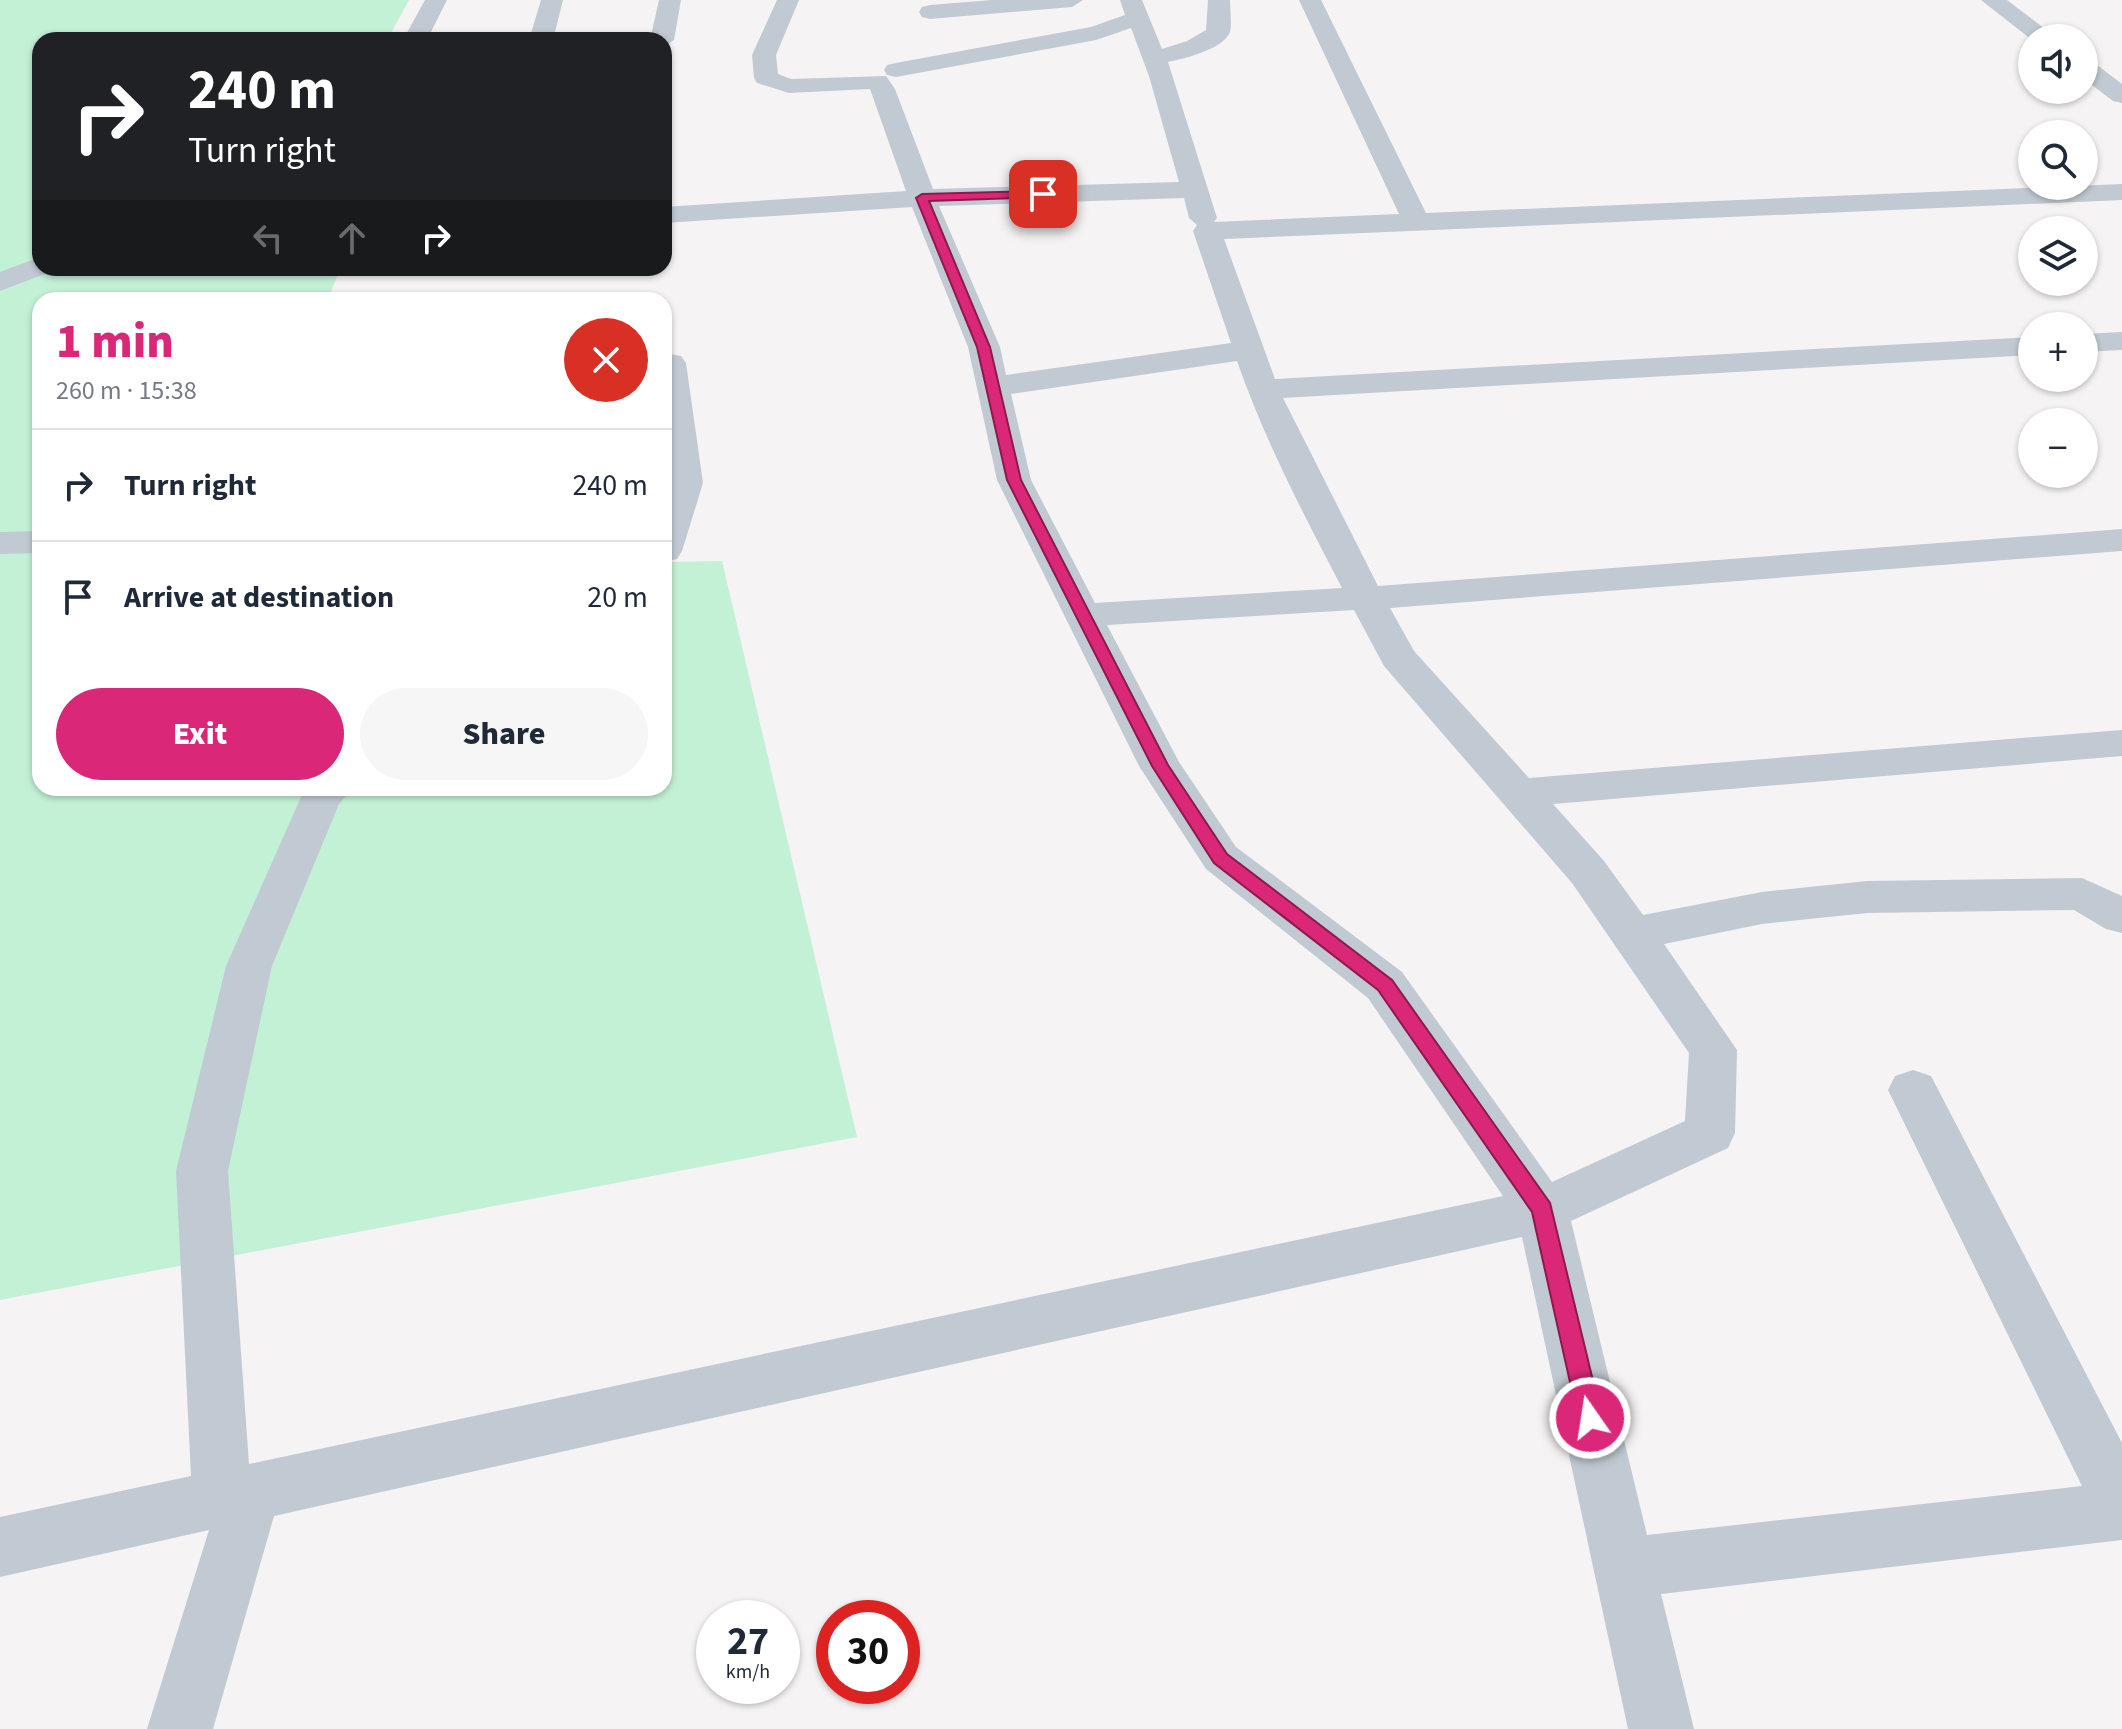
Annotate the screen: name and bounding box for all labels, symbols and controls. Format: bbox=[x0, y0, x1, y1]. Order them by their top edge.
map controls bbox=[2018, 24, 2098, 488]
button: sound bbox=[2018, 24, 2098, 104]
text: 240 m bbox=[188, 51, 336, 130]
icon: right bbox=[56, 64, 160, 168]
button: search bbox=[2018, 120, 2098, 200]
text: Turn right bbox=[188, 125, 336, 176]
pin bbox=[1009, 160, 1077, 228]
icon: arrive bbox=[1021, 172, 1065, 216]
icon: left bbox=[246, 216, 290, 260]
icon: ahead bbox=[330, 216, 374, 260]
icon: right bbox=[414, 216, 458, 260]
button: layers bbox=[2018, 216, 2098, 296]
text: 1 min bbox=[56, 308, 174, 376]
button: + bbox=[2018, 312, 2098, 392]
button: close bbox=[564, 318, 648, 402]
text: 260 m · 15:38 bbox=[56, 372, 197, 409]
button: − bbox=[2018, 408, 2098, 488]
icon: right bbox=[56, 463, 100, 507]
text: Turn right bbox=[124, 464, 256, 507]
text: 240 m bbox=[572, 464, 648, 507]
icon: arrive bbox=[56, 575, 100, 619]
text: Arrive at destination bbox=[124, 576, 394, 619]
text: 20 m bbox=[587, 576, 648, 619]
button: Exit bbox=[56, 688, 344, 780]
button: Share bbox=[360, 688, 648, 780]
position arrow bbox=[1548, 1376, 1632, 1460]
speed limit sign: 30 bbox=[816, 1600, 920, 1704]
text: 27 bbox=[727, 1613, 769, 1670]
text: km/h bbox=[726, 1658, 770, 1686]

